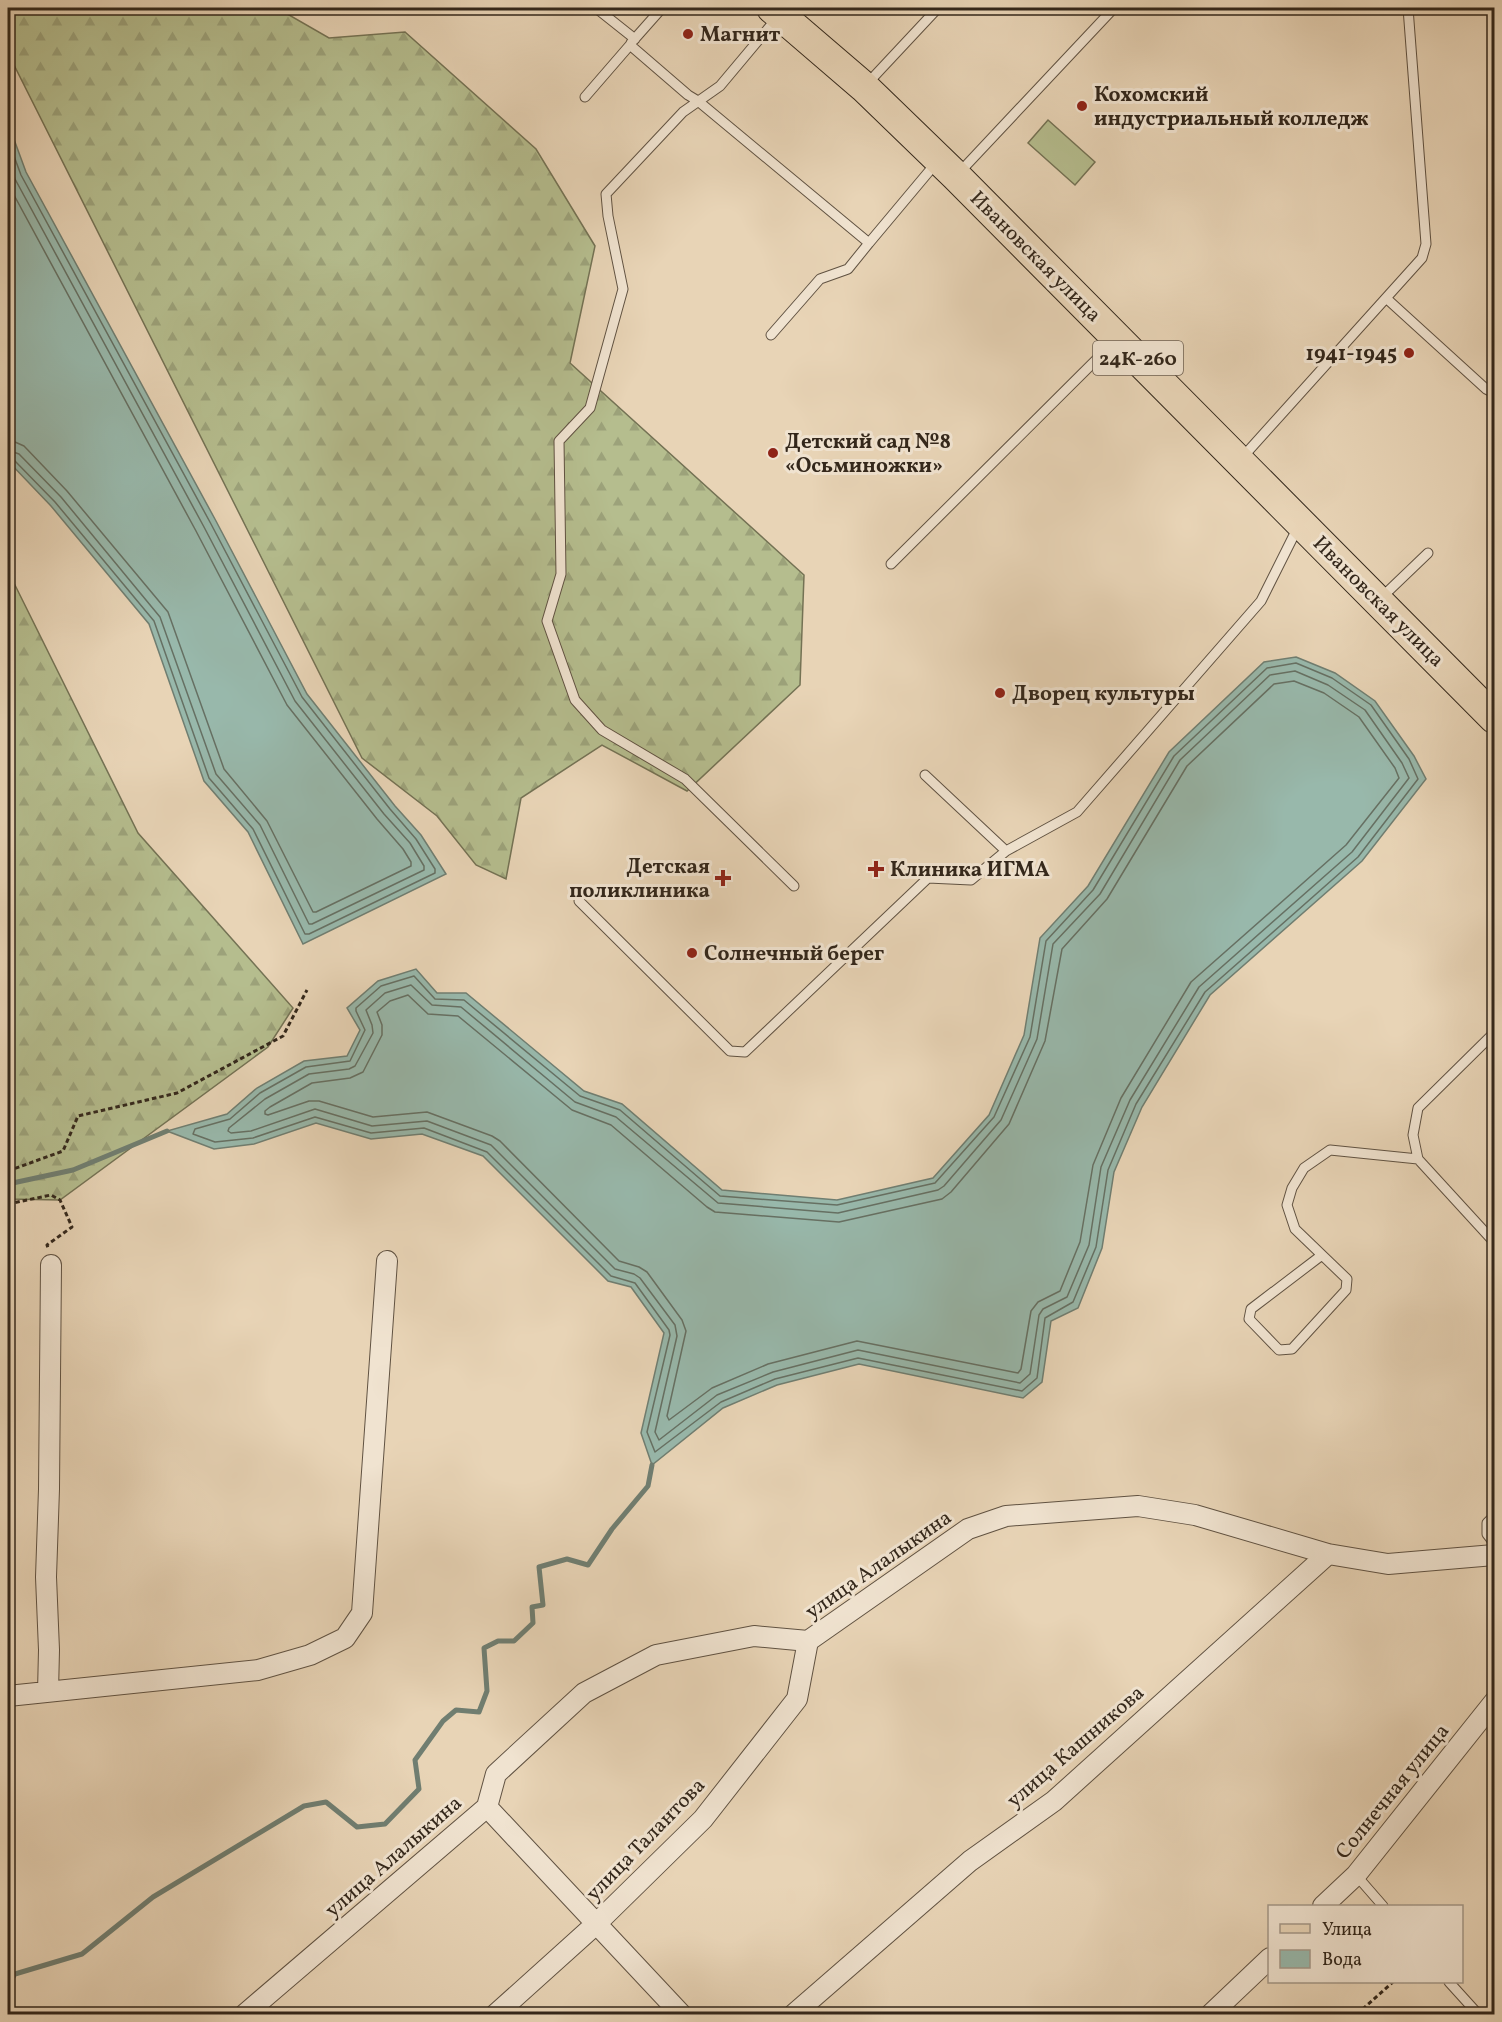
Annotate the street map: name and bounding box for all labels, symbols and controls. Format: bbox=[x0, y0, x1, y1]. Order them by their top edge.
place label: Магнит bbox=[700, 21, 781, 50]
marker: Магнит bbox=[681, 27, 695, 41]
place label: Кохомский индустриальный колледж bbox=[1094, 81, 1369, 134]
marker: Кохомский индустриальный колледж bbox=[1075, 99, 1089, 113]
street label: Ивановская улица bbox=[963, 185, 1107, 329]
place label: 1941-1945 bbox=[1305, 340, 1397, 369]
road number: 24К-260 bbox=[1093, 341, 1183, 375]
marker: 1941-1945 bbox=[1402, 346, 1416, 360]
place label: Детский сад №8 «Осьминожки» bbox=[785, 428, 951, 481]
marker: Детский сад №8 «Осьминожки» bbox=[766, 446, 780, 460]
street label: Ивановская улица bbox=[1306, 530, 1450, 674]
place label: Дворец культуры bbox=[1012, 680, 1195, 709]
marker: Дворец культуры bbox=[993, 686, 1007, 700]
place label: Детская поликлиника bbox=[569, 853, 710, 906]
place label: Клиника ИГМА bbox=[890, 856, 1050, 885]
marker: Клиника ИГМА bbox=[867, 860, 885, 878]
marker: Детская поликлиника bbox=[714, 869, 732, 887]
place label: Солнечный берег bbox=[704, 940, 884, 969]
marker: Солнечный берег bbox=[685, 946, 699, 960]
street label: улица Алалыкина bbox=[800, 1504, 958, 1627]
street label: улица Кашникова bbox=[1001, 1679, 1151, 1815]
street label: Солнечная улица bbox=[1329, 1718, 1457, 1866]
street label: улица Талантова bbox=[580, 1772, 712, 1908]
street label: улица Алалыкина bbox=[319, 1789, 469, 1925]
legend bbox=[1268, 1905, 1463, 1983]
text: Улица bbox=[1322, 1918, 1372, 1943]
text: Вода bbox=[1322, 1948, 1362, 1973]

